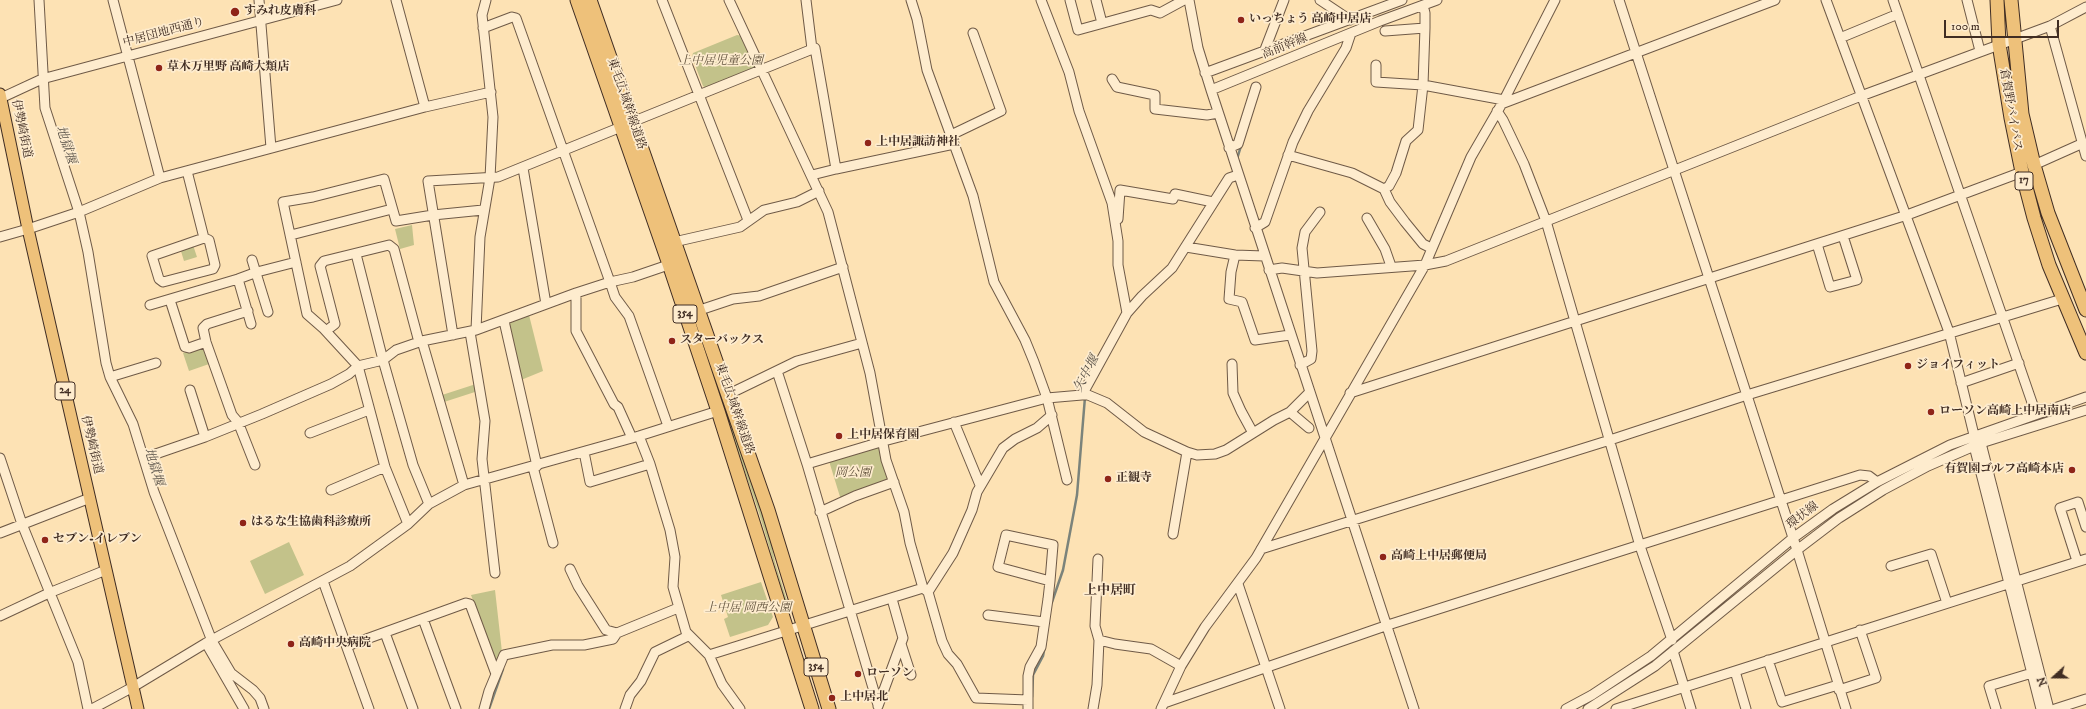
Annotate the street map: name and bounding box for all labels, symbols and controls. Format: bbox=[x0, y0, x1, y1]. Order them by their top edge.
place label: すみれ皮膚科 bbox=[244, 5, 316, 19]
marker: すみれ皮膚科 bbox=[229, 6, 241, 18]
scale bar bbox=[1946, 12, 2061, 38]
place label: いっちょう 高崎中居店 bbox=[1249, 13, 1372, 27]
street label: 中居団地西通り bbox=[122, 15, 206, 51]
marker: いっちょう 高崎中居店 bbox=[1236, 15, 1246, 25]
text: 100 m bbox=[1951, 19, 1980, 34]
street label: 高前幹線 bbox=[1260, 31, 1310, 63]
park label: 上中居児童公園 bbox=[679, 55, 763, 69]
street label: 東毛広域幹線道路 bbox=[604, 56, 648, 152]
place label: 草木万里野 高崎大類店 bbox=[167, 61, 290, 75]
marker: 草木万里野 高崎大類店 bbox=[154, 63, 164, 73]
street label: 倉賀野バイパス bbox=[1996, 67, 2024, 153]
street label: 伊勢崎街道 bbox=[8, 98, 34, 160]
water label: 地獄堰 bbox=[52, 124, 78, 166]
place label: 上中居諏訪神社 bbox=[876, 136, 960, 150]
marker: 上中居諏訪神社 bbox=[863, 138, 873, 148]
road number: 17 bbox=[2015, 172, 2033, 190]
road number: 354 bbox=[673, 305, 697, 323]
place label: スターバックス bbox=[680, 334, 764, 348]
marker: スターバックス bbox=[667, 336, 677, 346]
water label: 矢中堰 bbox=[1071, 353, 1103, 395]
place label: ジョイフィット bbox=[1916, 359, 2000, 373]
street label: 東毛広域幹線道路 bbox=[712, 361, 756, 457]
marker: ジョイフィット bbox=[1903, 361, 1913, 371]
road number: 24 bbox=[55, 382, 75, 400]
place label: ローソン高崎上中居南店 bbox=[1939, 405, 2071, 419]
marker: ローソン高崎上中居南店 bbox=[1926, 407, 1936, 417]
street label: 伊勢崎街道 bbox=[77, 414, 105, 476]
place label: 上中居保育園 bbox=[847, 429, 919, 443]
marker: 上中居保育園 bbox=[834, 431, 844, 441]
water label: 地獄堰 bbox=[140, 446, 166, 488]
place label: 有賀園ゴルフ高崎本店 bbox=[1944, 463, 2064, 477]
marker: 有賀園ゴルフ高崎本店 bbox=[2067, 465, 2077, 475]
park label: 岡公園 bbox=[835, 467, 871, 481]
place label: 正観寺 bbox=[1116, 472, 1152, 486]
marker: 正観寺 bbox=[1103, 474, 1113, 484]
street label: 環状線 bbox=[1784, 499, 1822, 533]
place label: はるな生協歯科診療所 bbox=[251, 516, 371, 530]
marker: はるな生協歯科診療所 bbox=[238, 518, 248, 528]
place label: セブン-イレブン bbox=[53, 533, 142, 547]
marker: セブン-イレブン bbox=[40, 535, 50, 545]
place label: 高崎上中居郵便局 bbox=[1391, 550, 1487, 564]
marker: 高崎上中居郵便局 bbox=[1378, 552, 1388, 562]
district label: 上中居町 bbox=[1084, 583, 1136, 599]
park label: 上中居 岡西公園 bbox=[705, 602, 791, 616]
place label: 高崎中央病院 bbox=[299, 637, 371, 651]
marker: 高崎中央病院 bbox=[286, 639, 296, 649]
north arrow bbox=[2034, 657, 2074, 697]
road number: 354 bbox=[804, 658, 828, 676]
place label: ローソン bbox=[866, 667, 914, 681]
marker: ローソン bbox=[853, 669, 863, 679]
text: N bbox=[2035, 675, 2051, 688]
place label: 上中居北 bbox=[840, 691, 888, 705]
marker: 上中居北 bbox=[827, 693, 837, 703]

